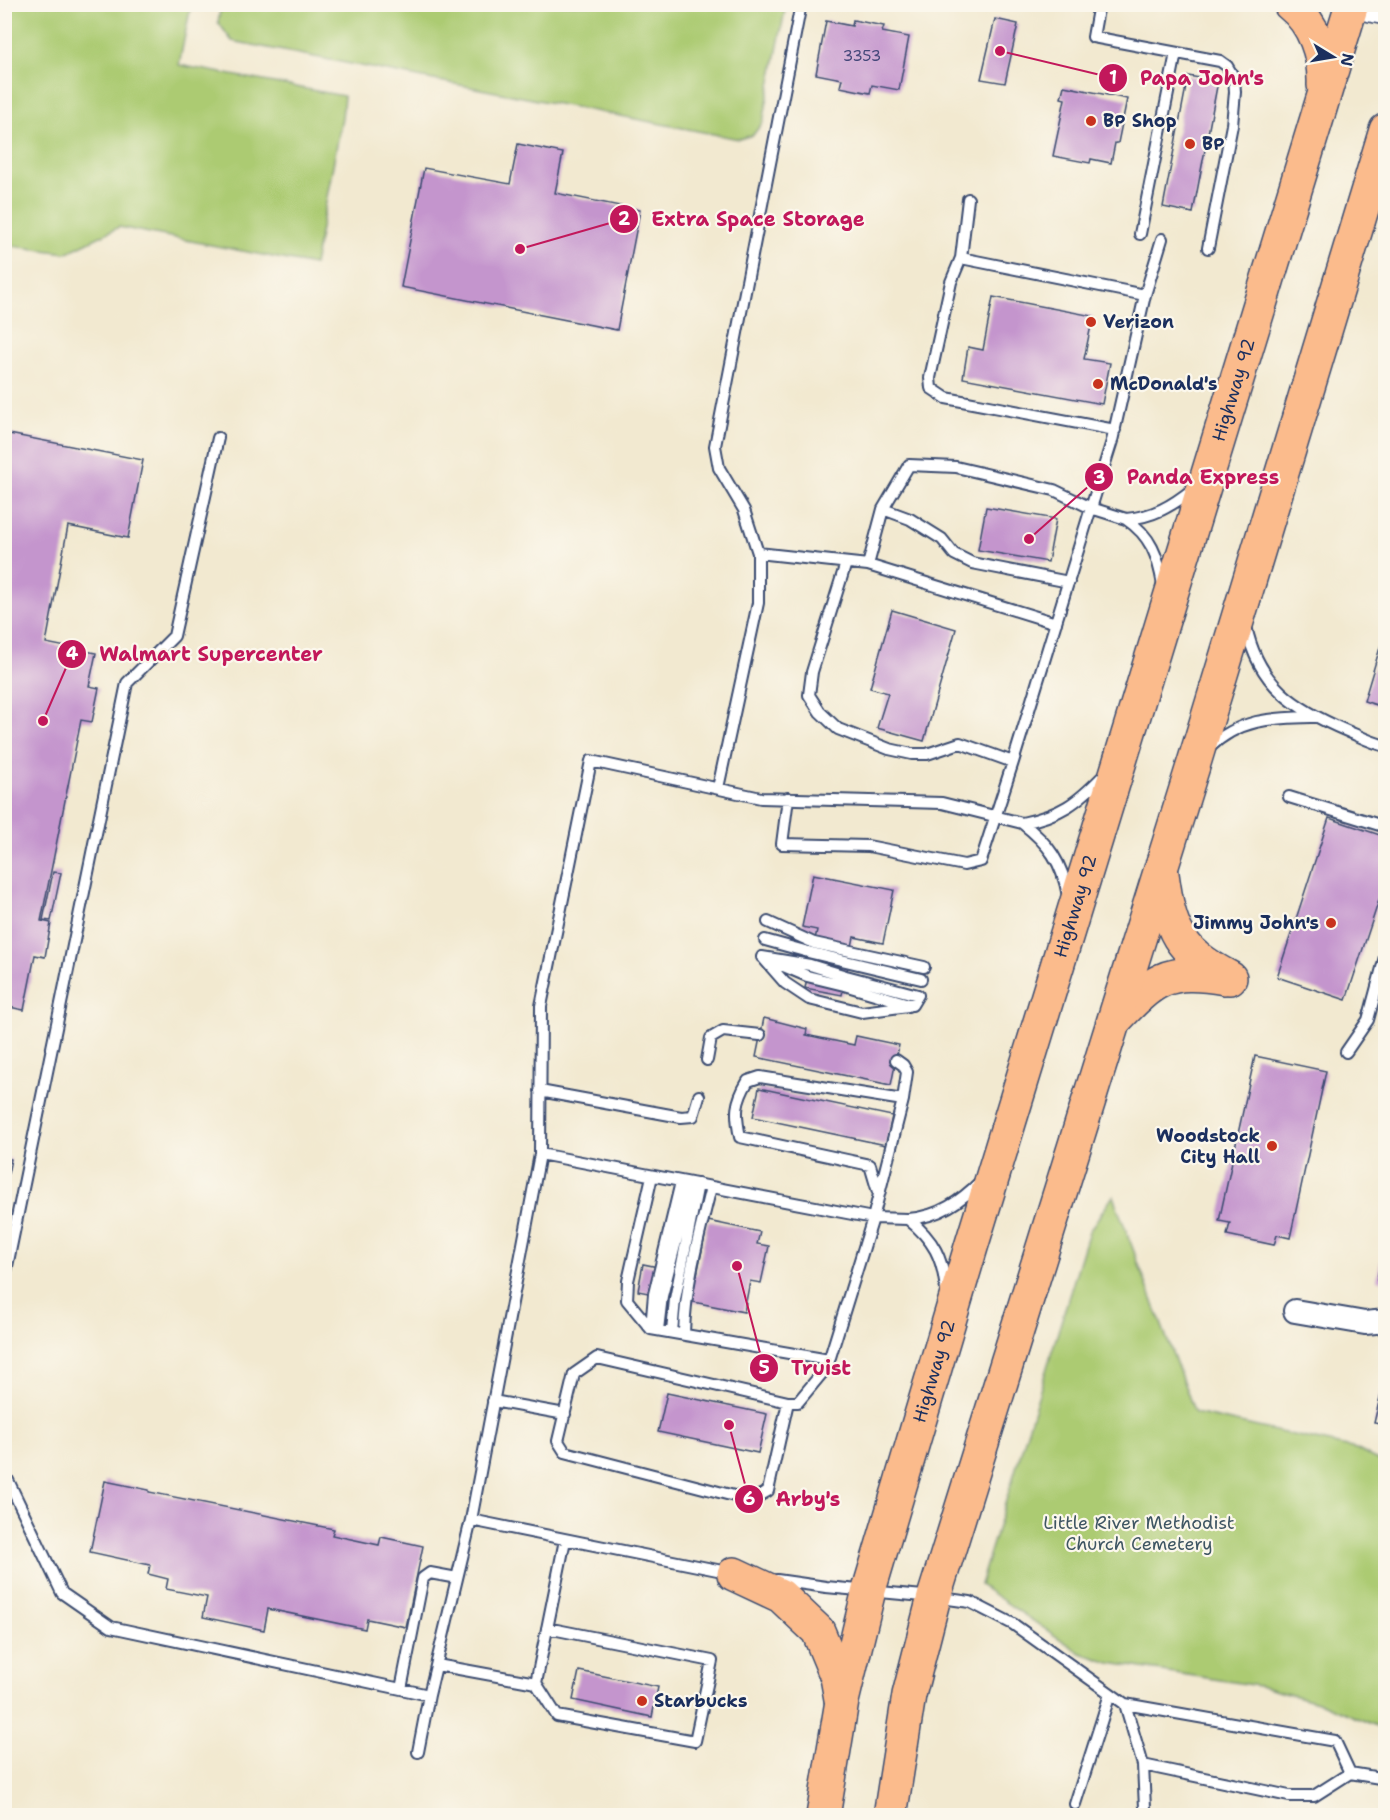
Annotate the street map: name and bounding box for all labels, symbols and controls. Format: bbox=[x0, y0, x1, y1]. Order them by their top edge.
north arrow bbox=[1303, 27, 1363, 87]
house number: 3353 bbox=[843, 46, 881, 66]
text: N bbox=[1336, 52, 1359, 68]
callout: Papa John's bbox=[1098, 59, 1276, 97]
text: Papa John's bbox=[1140, 65, 1264, 91]
text: 1 bbox=[1109, 66, 1117, 90]
place label: BP Shop bbox=[1103, 109, 1177, 133]
marker: BP Shop bbox=[1084, 114, 1098, 128]
place label: BP bbox=[1202, 132, 1225, 156]
marker: BP bbox=[1183, 137, 1197, 151]
callout: Extra Space Storage bbox=[609, 200, 877, 238]
text: Extra Space Storage bbox=[651, 206, 865, 232]
text: 2 bbox=[618, 207, 631, 231]
place label: Verizon bbox=[1103, 310, 1174, 334]
marker: Verizon bbox=[1084, 315, 1098, 329]
street label: Highway 92 bbox=[1207, 335, 1261, 445]
place label: McDonald's bbox=[1110, 372, 1217, 396]
marker: McDonald's bbox=[1091, 377, 1105, 391]
callout: Panda Express bbox=[1084, 458, 1291, 496]
text: Panda Express bbox=[1127, 464, 1279, 490]
text: 3 bbox=[1093, 466, 1105, 490]
callout: Walmart Supercenter bbox=[57, 635, 335, 673]
text: Walmart Supercenter bbox=[99, 641, 323, 667]
text: 4 bbox=[66, 642, 79, 666]
street label: Highway 92 bbox=[1048, 852, 1103, 961]
place label: Jimmy John's bbox=[1193, 911, 1319, 935]
marker: Jimmy John's bbox=[1324, 916, 1338, 930]
place label: Woodstock City Hall bbox=[1156, 1124, 1260, 1169]
marker: Woodstock City Hall bbox=[1265, 1139, 1279, 1153]
street label: Highway 92 bbox=[907, 1317, 961, 1426]
callout: Truist bbox=[749, 1349, 863, 1387]
text: Truist bbox=[791, 1355, 851, 1381]
text: 5 bbox=[758, 1356, 770, 1380]
callout: Arby's bbox=[734, 1480, 853, 1518]
text: Arby's bbox=[776, 1486, 840, 1512]
text: 6 bbox=[743, 1487, 755, 1511]
park label: Little River Methodist Church Cemetery bbox=[1043, 1511, 1235, 1556]
place label: Starbucks bbox=[654, 1689, 748, 1713]
marker: Starbucks bbox=[635, 1694, 649, 1708]

